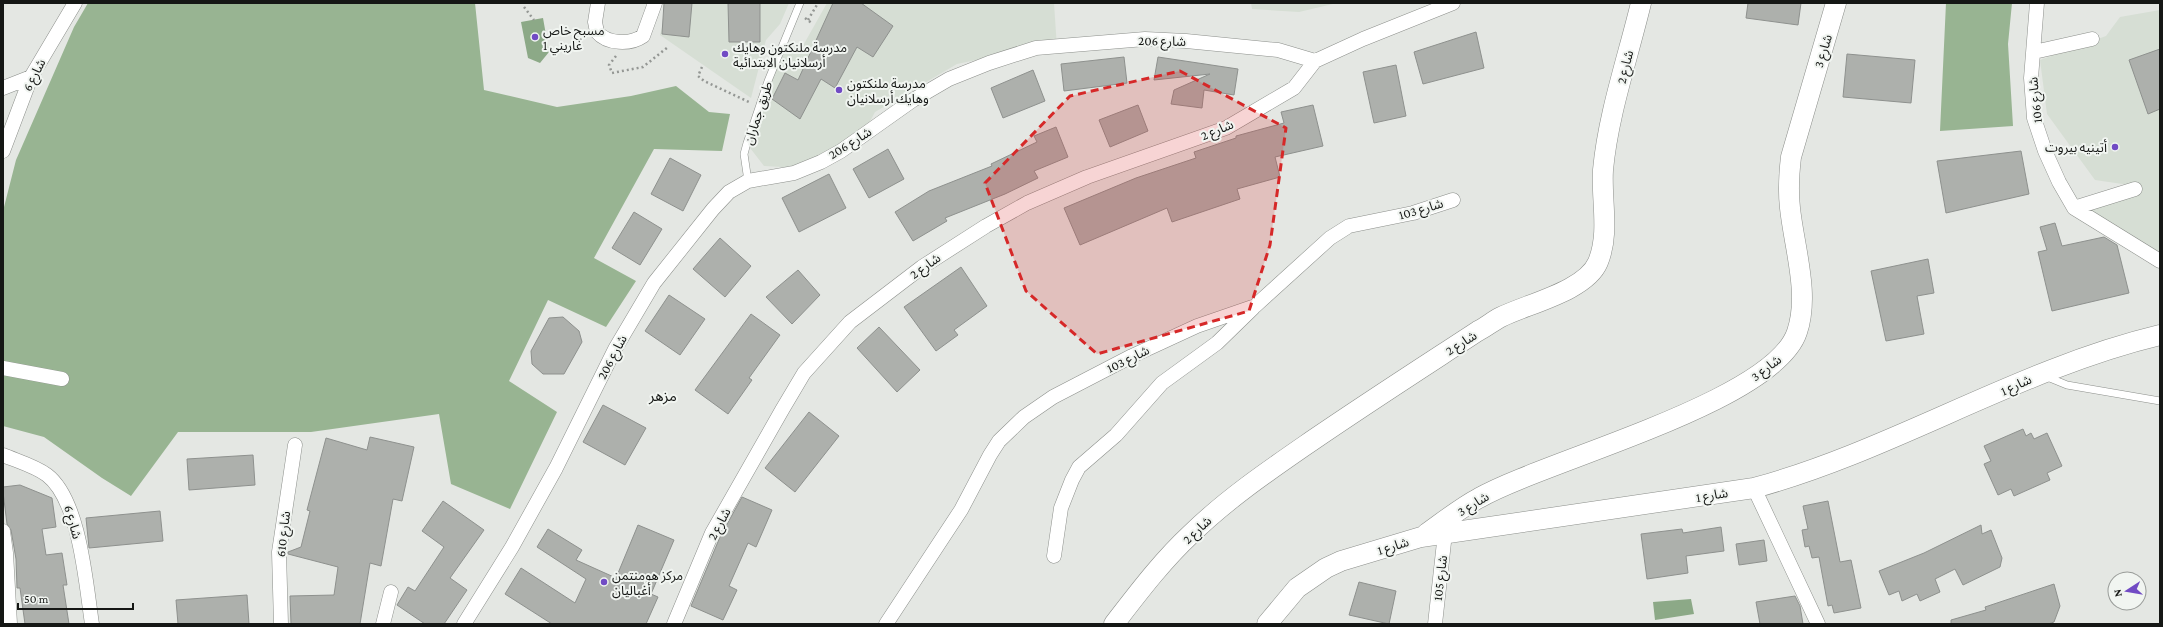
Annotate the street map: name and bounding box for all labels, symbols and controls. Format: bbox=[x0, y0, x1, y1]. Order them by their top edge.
place label: مسبح خاص غاريني 1 bbox=[543, 23, 605, 56]
marker: مسبح خاص غاريني 1 bbox=[530, 32, 540, 42]
street label: شارع 206 bbox=[1138, 33, 1186, 52]
street label: شارع 3 bbox=[1811, 33, 1838, 70]
place label: مدرسة ملنكتون وهايك أرسلانيان الابتدائية bbox=[733, 40, 847, 71]
marker: مدرسة ملنكتون وهايك أرسلانيان الابتدائية bbox=[720, 49, 730, 59]
street label: شارع 2 bbox=[1614, 49, 1639, 86]
street label: شارع 6 bbox=[20, 56, 51, 95]
place label: مدرسة ملنكتون وهايك أرسلانيان bbox=[847, 76, 929, 107]
street label: شارع 106 bbox=[2025, 76, 2048, 124]
street label: طريق جماران bbox=[741, 79, 776, 147]
marker: مدرسة ملنكتون وهايك أرسلانيان bbox=[834, 85, 844, 95]
street label: شارع 2 bbox=[1198, 117, 1237, 146]
street label: شارع 206 bbox=[826, 124, 876, 165]
place label: أتينيه بيروت bbox=[2045, 139, 2107, 155]
marker: أتينيه بيروت bbox=[2110, 142, 2120, 152]
street label: شارع 103 bbox=[1397, 196, 1446, 225]
street label: شارع 2 bbox=[907, 250, 945, 284]
street label: شارع 2 bbox=[1443, 328, 1481, 361]
street label: شارع 206 bbox=[594, 332, 633, 383]
street label: شارع 103 bbox=[1104, 342, 1153, 378]
street label: شارع 3 bbox=[1748, 352, 1786, 387]
street label: شارع 1 bbox=[1998, 372, 2035, 401]
district label: مزهر bbox=[648, 388, 677, 405]
street label: شارع 1 bbox=[1695, 485, 1729, 508]
street label: شارع 3 bbox=[1455, 489, 1493, 522]
street label: شارع 6 bbox=[58, 503, 85, 541]
street label: شارع 2 bbox=[704, 505, 736, 544]
street label: شارع 610 bbox=[273, 510, 296, 558]
street label: شارع 2 bbox=[1179, 513, 1217, 549]
street label: شارع 1 bbox=[1375, 534, 1411, 561]
street label: شارع 105 bbox=[1430, 554, 1453, 602]
place label: مركز هومنتمن أغباليان bbox=[612, 568, 683, 599]
north arrow bbox=[2107, 571, 2147, 611]
marker: مركز هومنتمن أغباليان bbox=[599, 577, 609, 587]
scale bar bbox=[18, 585, 133, 611]
text: N bbox=[2110, 588, 2124, 598]
text: 50 m bbox=[24, 592, 49, 606]

